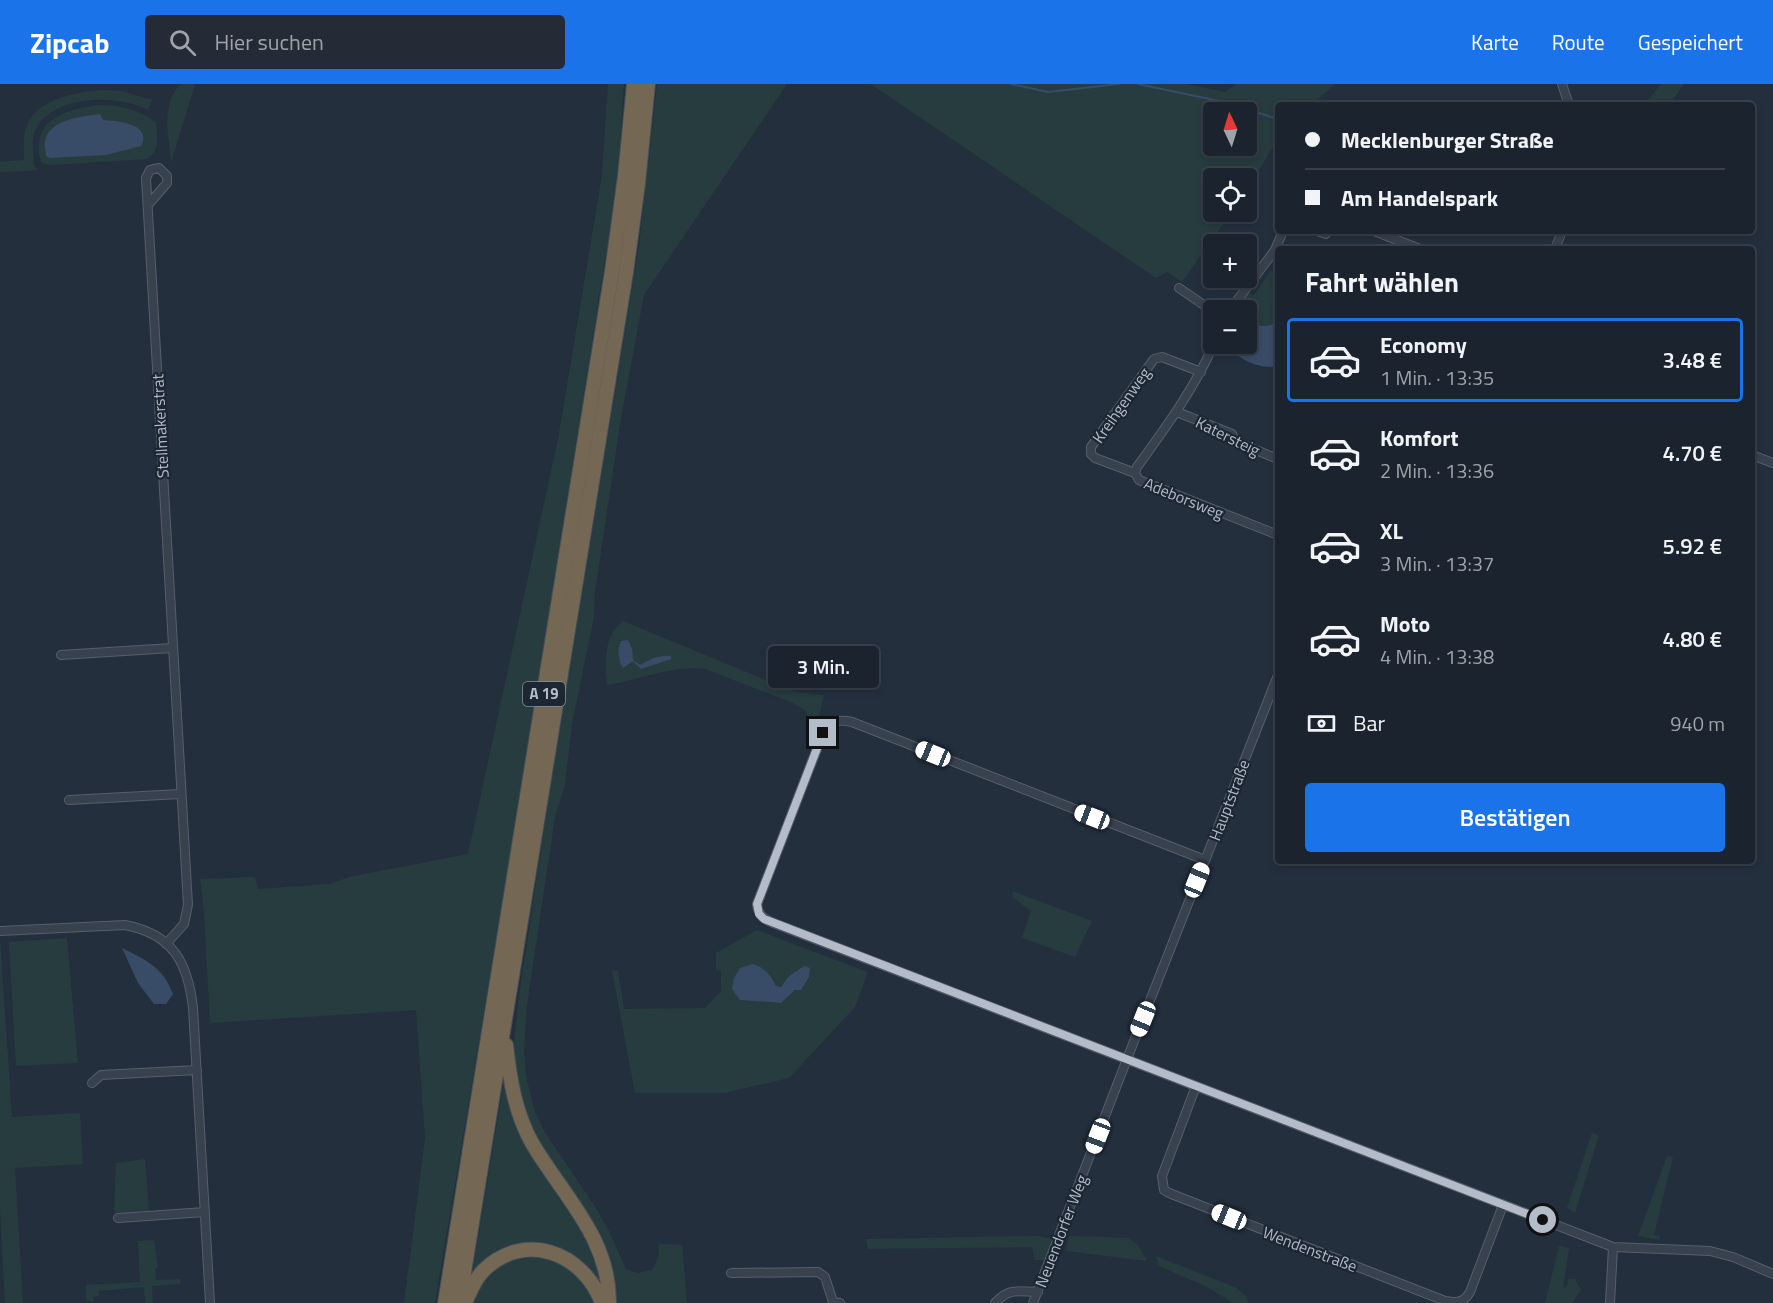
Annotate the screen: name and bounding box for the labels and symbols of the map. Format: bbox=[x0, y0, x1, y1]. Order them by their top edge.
north arrow bbox=[1203, 102, 1257, 156]
street label: Kreihgenweg bbox=[1086, 362, 1156, 448]
street label: Stellmakerstrat bbox=[145, 373, 175, 479]
street label: Katersteig bbox=[1192, 410, 1264, 462]
street label: Adeborsweg bbox=[1140, 471, 1228, 525]
callout: 3 Min. bbox=[768, 646, 878, 688]
road number: A 19 bbox=[523, 682, 565, 706]
route end bbox=[809, 719, 836, 746]
car bbox=[913, 739, 953, 769]
street label: Hauptstraße bbox=[1203, 756, 1255, 844]
car bbox=[1072, 802, 1112, 832]
car bbox=[1182, 860, 1212, 900]
car bbox=[1128, 999, 1158, 1039]
car bbox=[1083, 1116, 1113, 1156]
street label: Neuendorfer Weg bbox=[1028, 1171, 1094, 1291]
car bbox=[1209, 1202, 1249, 1232]
route start bbox=[1529, 1206, 1556, 1233]
street label: Wendenstraße bbox=[1259, 1220, 1361, 1278]

